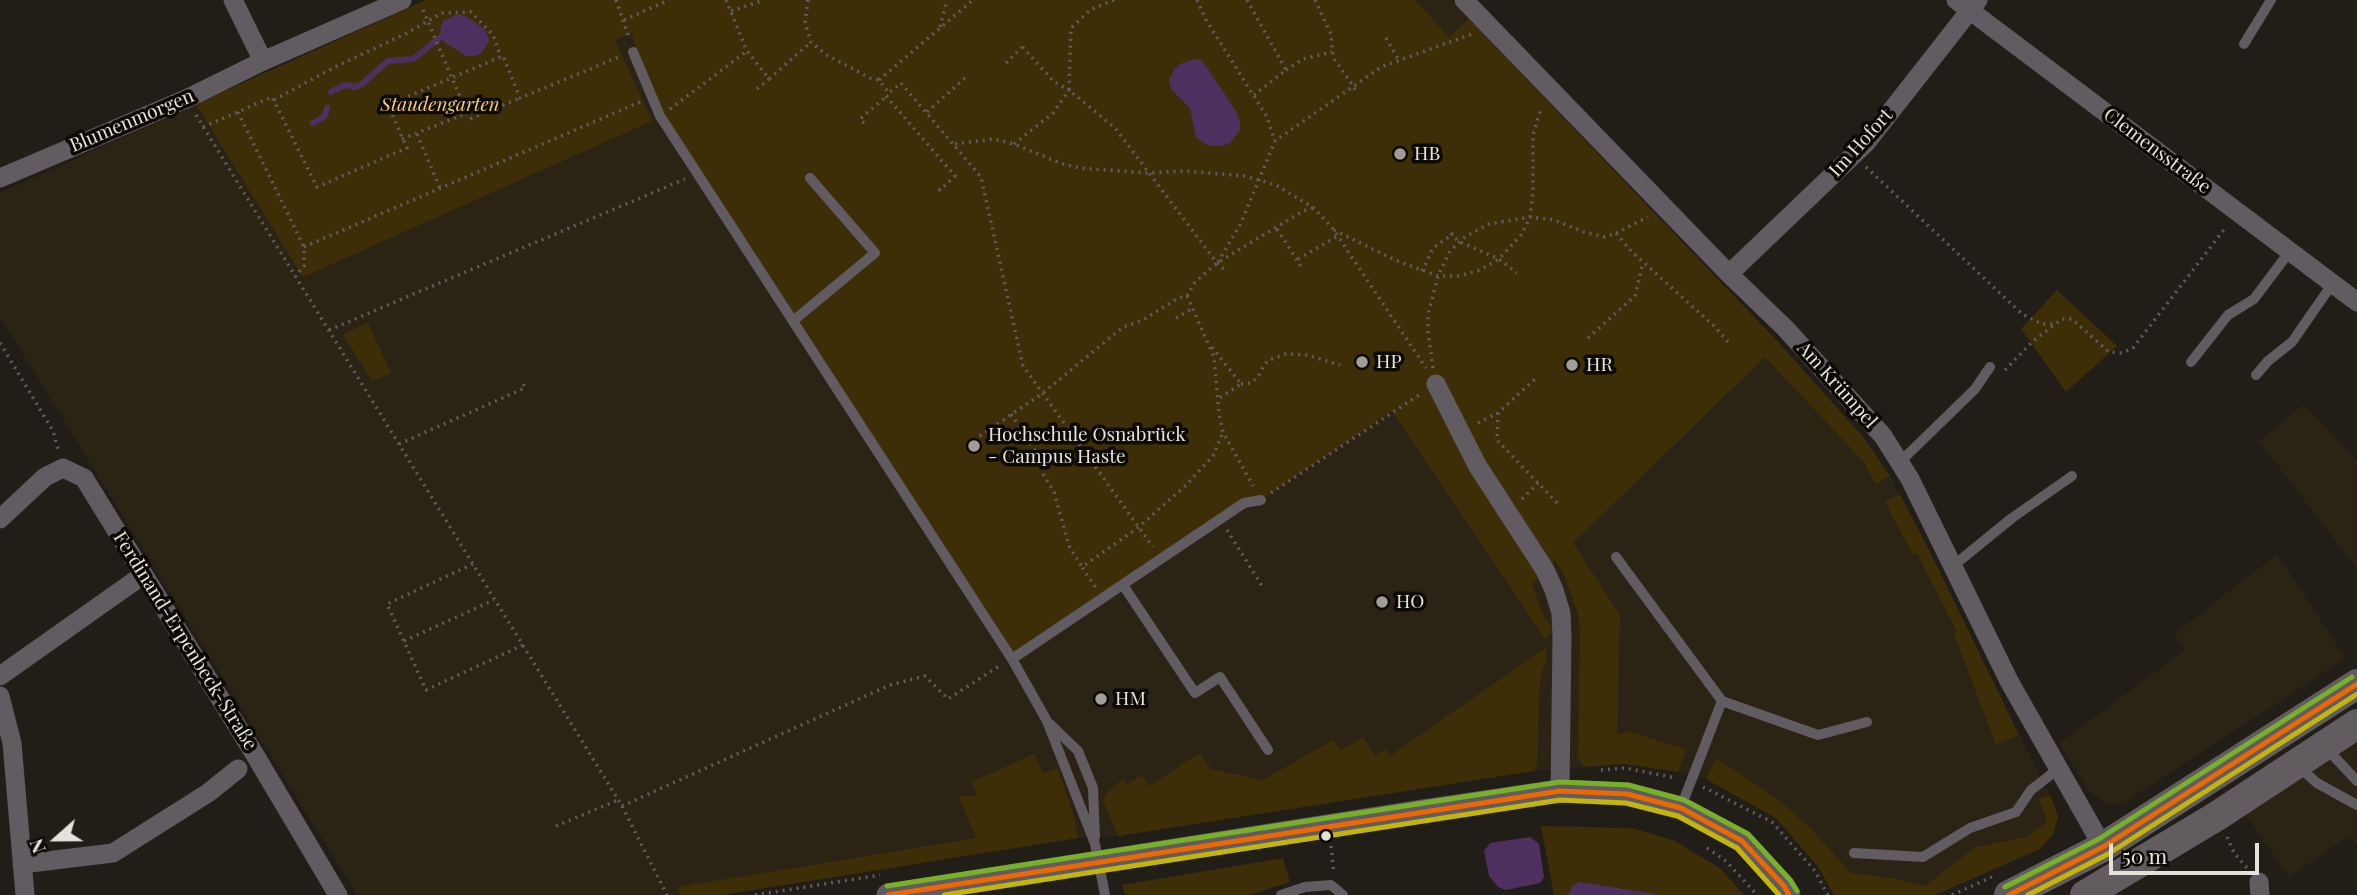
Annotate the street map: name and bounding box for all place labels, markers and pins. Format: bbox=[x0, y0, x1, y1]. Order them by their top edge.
place label: HB bbox=[1414, 143, 1440, 165]
marker: HB bbox=[1392, 146, 1408, 162]
place label: HP bbox=[1376, 351, 1401, 373]
marker: HP bbox=[1354, 354, 1370, 370]
place label: HR bbox=[1586, 354, 1613, 376]
marker: HR bbox=[1564, 357, 1580, 373]
place label: Hochschule Osnabrück - Campus Haste bbox=[988, 424, 1186, 468]
marker: Hochschule Osnabrück - Campus Haste bbox=[966, 438, 982, 454]
place label: HO bbox=[1396, 591, 1424, 613]
marker: HO bbox=[1374, 594, 1390, 610]
place label: HM bbox=[1115, 688, 1146, 710]
marker: HM bbox=[1093, 691, 1109, 707]
unlabelled marker bbox=[1319, 829, 1333, 843]

